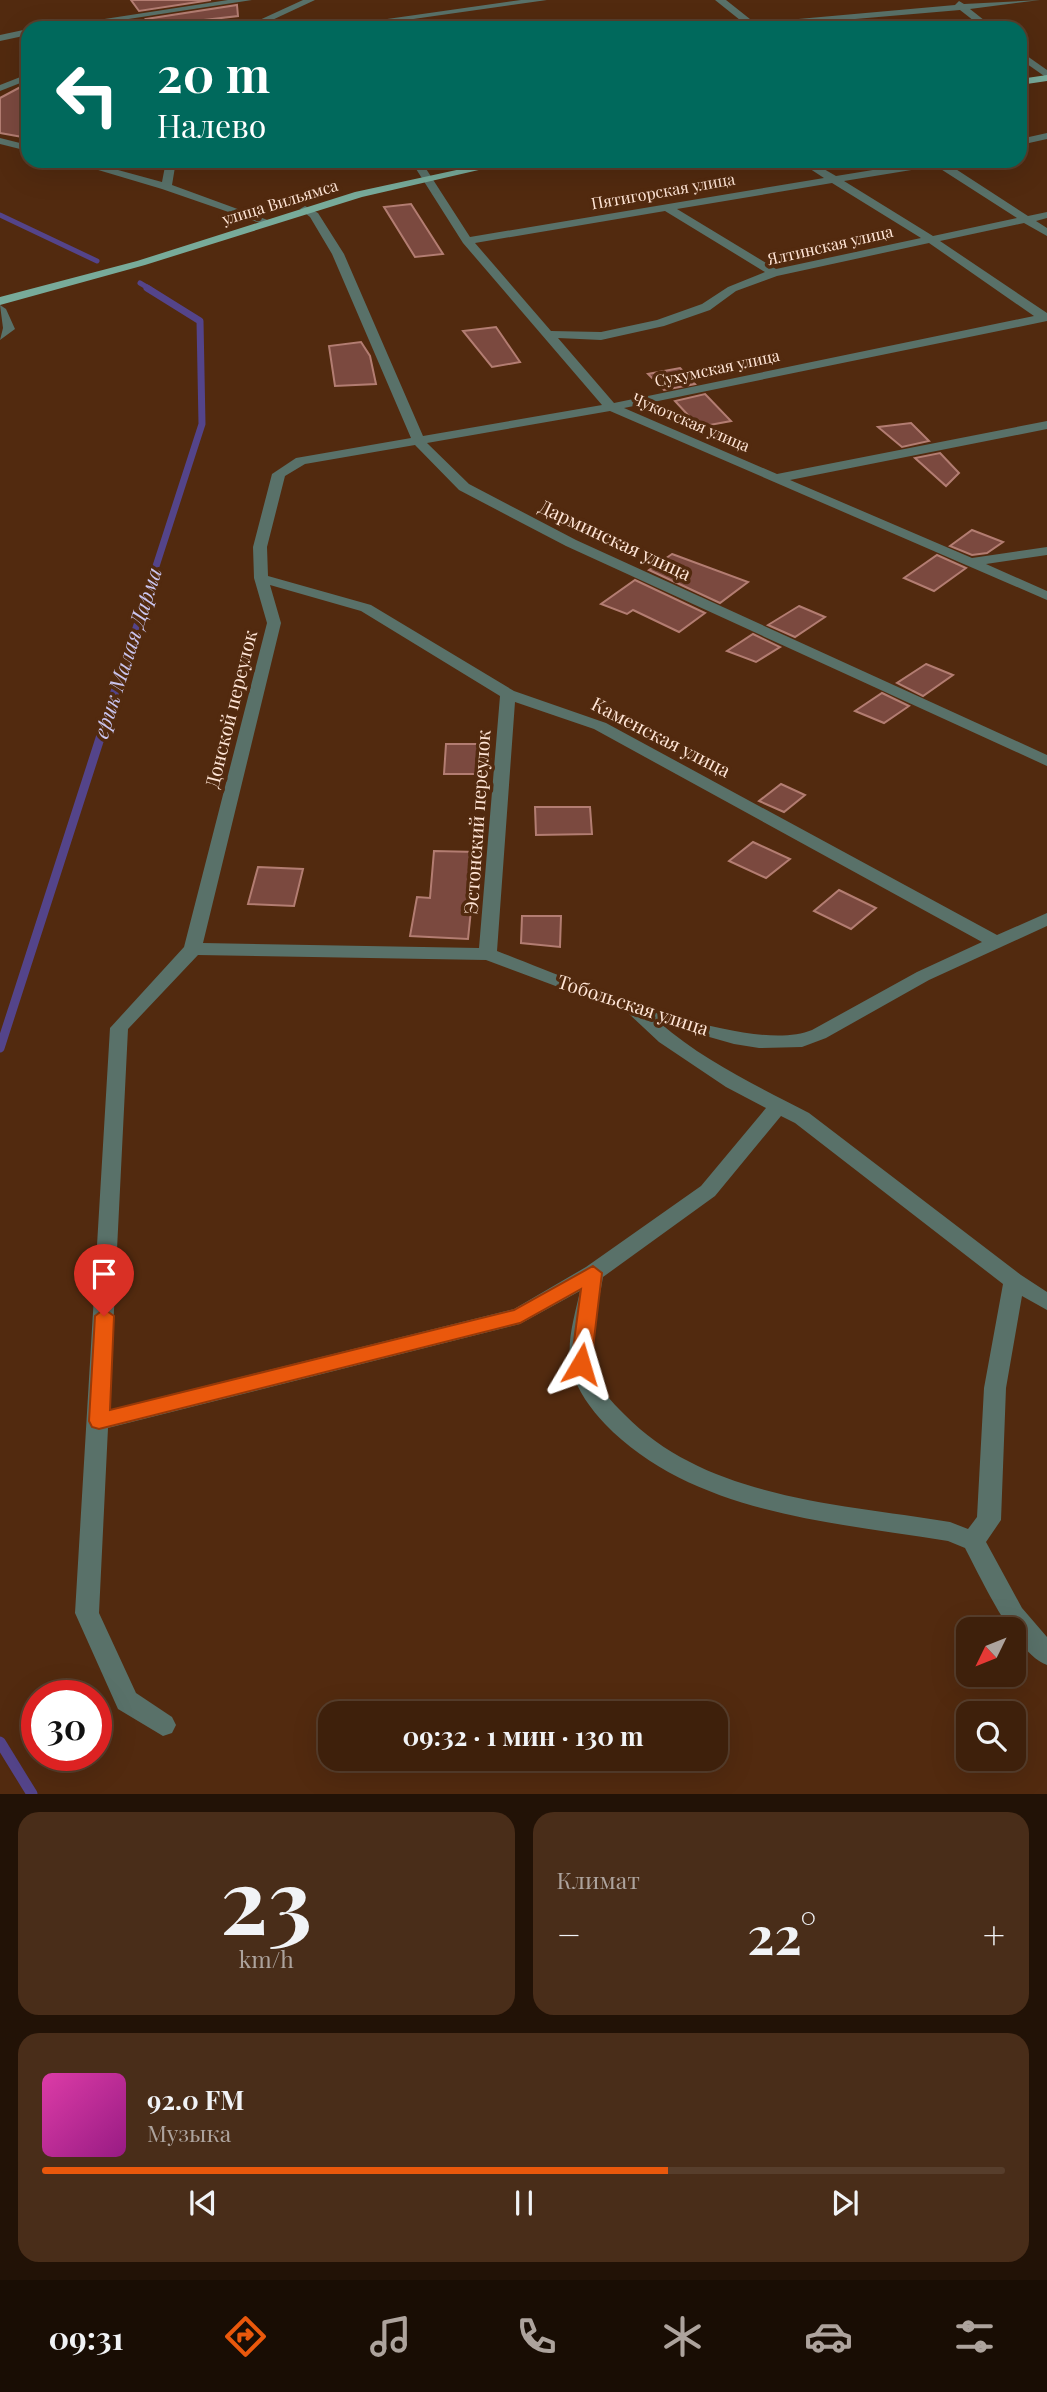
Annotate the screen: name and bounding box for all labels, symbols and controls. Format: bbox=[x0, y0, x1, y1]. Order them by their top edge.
text: 20 m bbox=[157, 40, 270, 105]
icon: left bbox=[42, 49, 133, 140]
text: Налево bbox=[157, 103, 266, 146]
street label: Пятигорская улица bbox=[589, 168, 737, 214]
street label: улица Вильямса bbox=[218, 174, 340, 229]
street label: Ялтинская улица bbox=[764, 220, 895, 269]
street label: Сухумская улица bbox=[652, 344, 781, 391]
street label: Чукотская улица bbox=[629, 387, 753, 456]
street label: Дарминская улица bbox=[535, 492, 696, 586]
water label: ерик Малая Дарма bbox=[85, 564, 167, 741]
street label: Донской переулок bbox=[198, 627, 262, 790]
street label: Каменская улица bbox=[587, 690, 736, 783]
street label: Эстонский переулок bbox=[457, 729, 495, 915]
street label: Тобольская улица bbox=[554, 967, 713, 1041]
pin bbox=[74, 1244, 134, 1316]
icon: arrive bbox=[85, 1255, 123, 1293]
position arrow bbox=[544, 1327, 618, 1401]
north arrow bbox=[956, 1617, 1026, 1687]
map controls bbox=[956, 1617, 1026, 1771]
speed limit sign: 30 bbox=[21, 1680, 112, 1771]
button: search bbox=[956, 1701, 1026, 1771]
text: 09:32 · 1 мин · 130 m bbox=[402, 1718, 644, 1753]
text: 23 bbox=[220, 1837, 312, 1958]
text: Климат bbox=[557, 1864, 640, 1895]
text: 22° bbox=[747, 1899, 817, 1968]
text: − bbox=[557, 1908, 581, 1959]
text: + bbox=[983, 1908, 1005, 1959]
text: km/h bbox=[239, 1943, 294, 1974]
text: 92.0 FM bbox=[147, 2082, 244, 2117]
text: Музыка bbox=[147, 2117, 231, 2148]
icon: previous bbox=[184, 2184, 222, 2222]
icon: pause bbox=[505, 2184, 543, 2222]
icon: next bbox=[826, 2184, 864, 2222]
icon: directions bbox=[221, 2312, 270, 2361]
icon: music bbox=[366, 2312, 415, 2361]
icon: phone bbox=[512, 2312, 561, 2361]
icon: climate bbox=[658, 2312, 707, 2361]
icon: car bbox=[804, 2312, 853, 2361]
icon: filters bbox=[950, 2312, 999, 2361]
text: 09:31 bbox=[48, 2315, 124, 2358]

